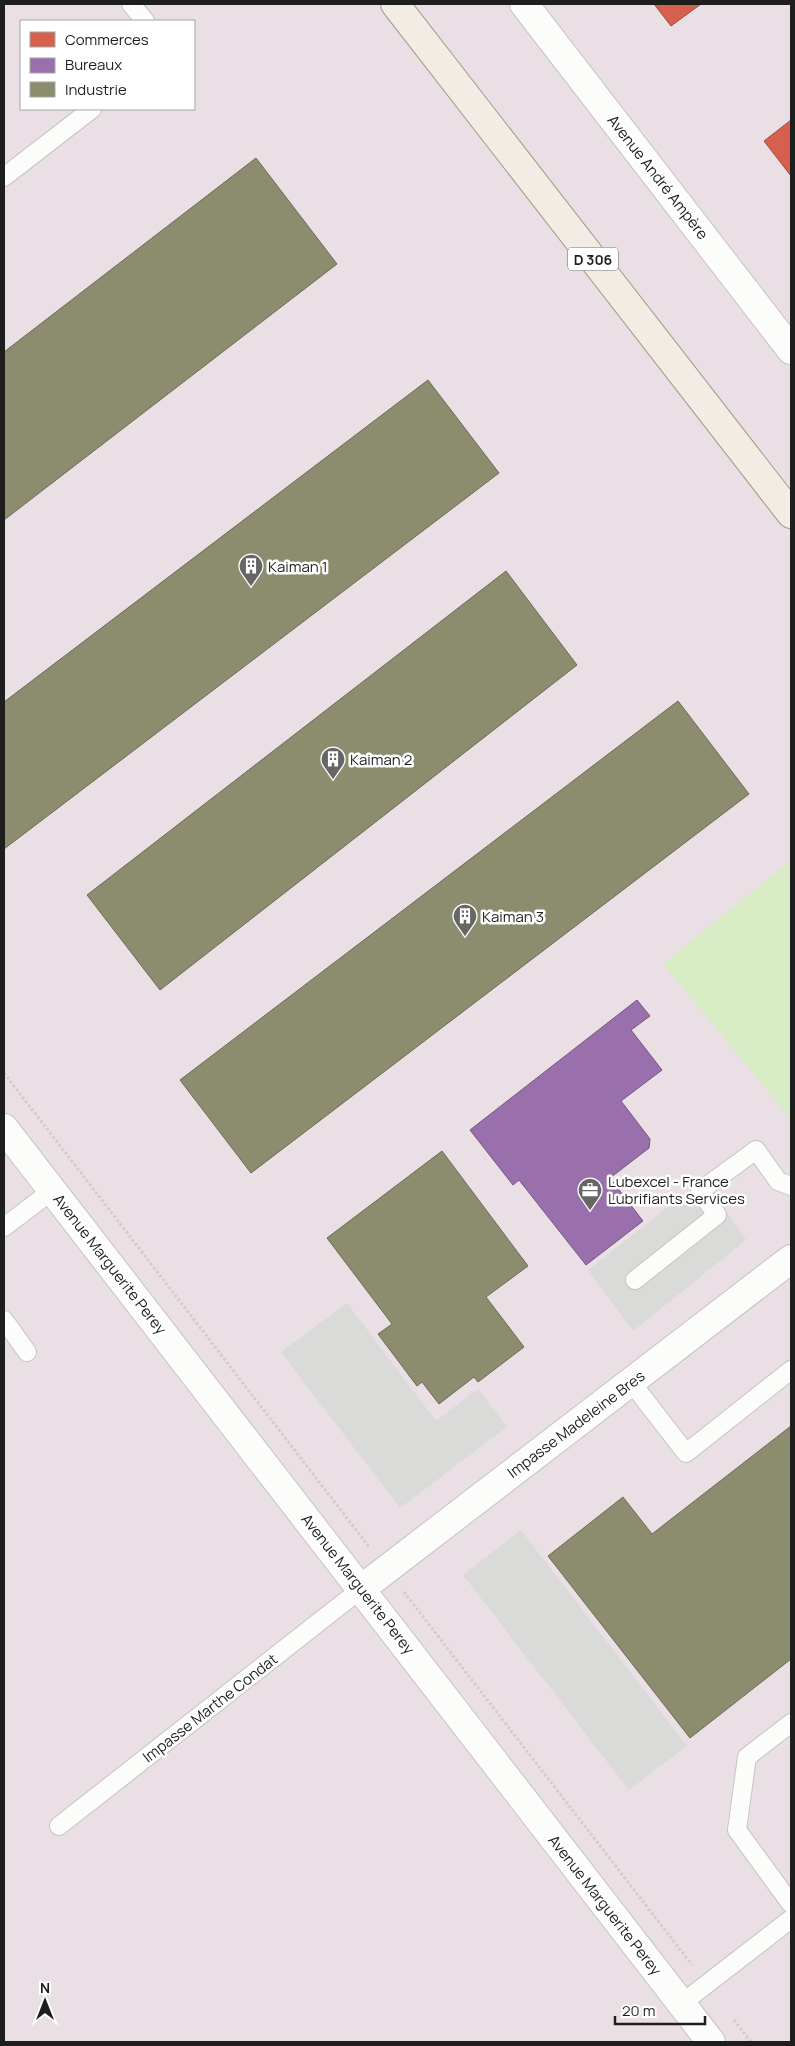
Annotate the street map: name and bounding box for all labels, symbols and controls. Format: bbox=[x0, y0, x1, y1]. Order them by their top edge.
legend bbox=[20, 20, 195, 110]
text: Commerces bbox=[65, 29, 149, 50]
text: Bureaux bbox=[65, 54, 122, 75]
text: Industrie bbox=[65, 79, 127, 100]
street label: Avenue André Ampère bbox=[603, 110, 713, 244]
road number: D 306 bbox=[568, 248, 618, 270]
building icon: Kaiman 1 bbox=[238, 553, 264, 587]
place label: Kaiman 1 bbox=[268, 556, 328, 577]
building icon: Kaiman 2 bbox=[320, 746, 346, 780]
place label: Kaiman 2 bbox=[350, 749, 412, 770]
building icon: Kaiman 3 bbox=[452, 903, 478, 937]
place label: Kaiman 3 bbox=[482, 906, 544, 927]
place label: Lubexcel - France Lubrifiants Services bbox=[608, 1171, 745, 1209]
office icon: Lubexcel - France Lubrifiants Services bbox=[577, 1177, 603, 1211]
street label: Avenue Marguerite Perey bbox=[49, 1189, 172, 1339]
street label: Impasse Madeleine Bres bbox=[503, 1365, 649, 1483]
street label: Avenue Marguerite Perey bbox=[297, 1509, 420, 1659]
street label: Impasse Marthe Condat bbox=[138, 1649, 282, 1767]
street label: Avenue Marguerite Perey bbox=[544, 1830, 667, 1980]
north arrow bbox=[20, 1976, 70, 2026]
text: N bbox=[40, 1978, 50, 1997]
scale bar bbox=[615, 1994, 705, 2026]
text: 20 m bbox=[622, 2000, 655, 2021]

